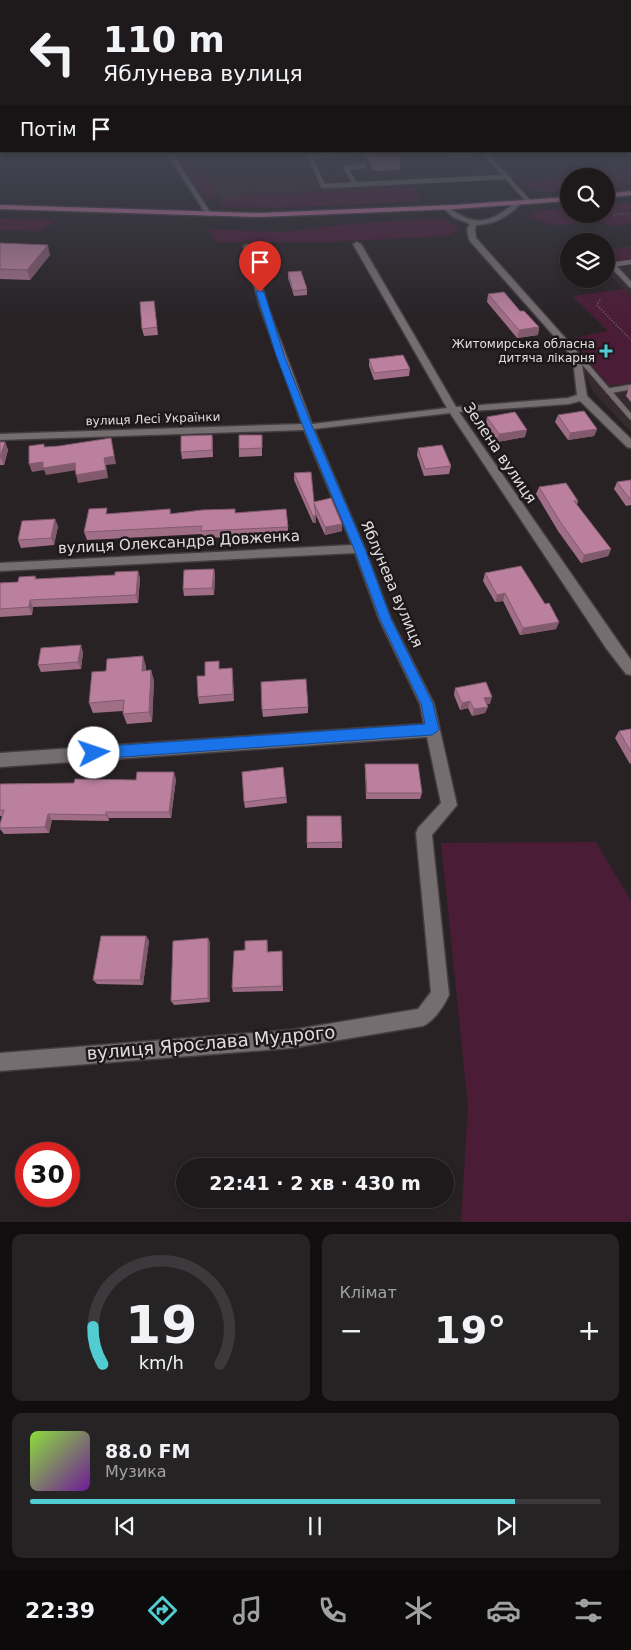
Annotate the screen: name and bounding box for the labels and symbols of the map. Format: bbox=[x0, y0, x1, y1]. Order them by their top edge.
pin bbox=[239, 241, 281, 292]
place label: Житомирська обласна дитяча лікарня bbox=[452, 337, 595, 365]
marker: Житомирська обласна дитяча лікарня bbox=[599, 344, 613, 358]
street label: Зелена вулиця bbox=[460, 399, 540, 507]
street label: вулиця Лесі Українки bbox=[85, 410, 221, 428]
street label: Яблунева вулиця bbox=[357, 518, 427, 650]
street label: вулиця Олександра Довженка bbox=[58, 527, 300, 557]
position arrow bbox=[67, 726, 119, 778]
street label: вулиця Ярослава Мудрого bbox=[86, 1021, 336, 1064]
speed limit sign: 30 bbox=[15, 1142, 80, 1207]

